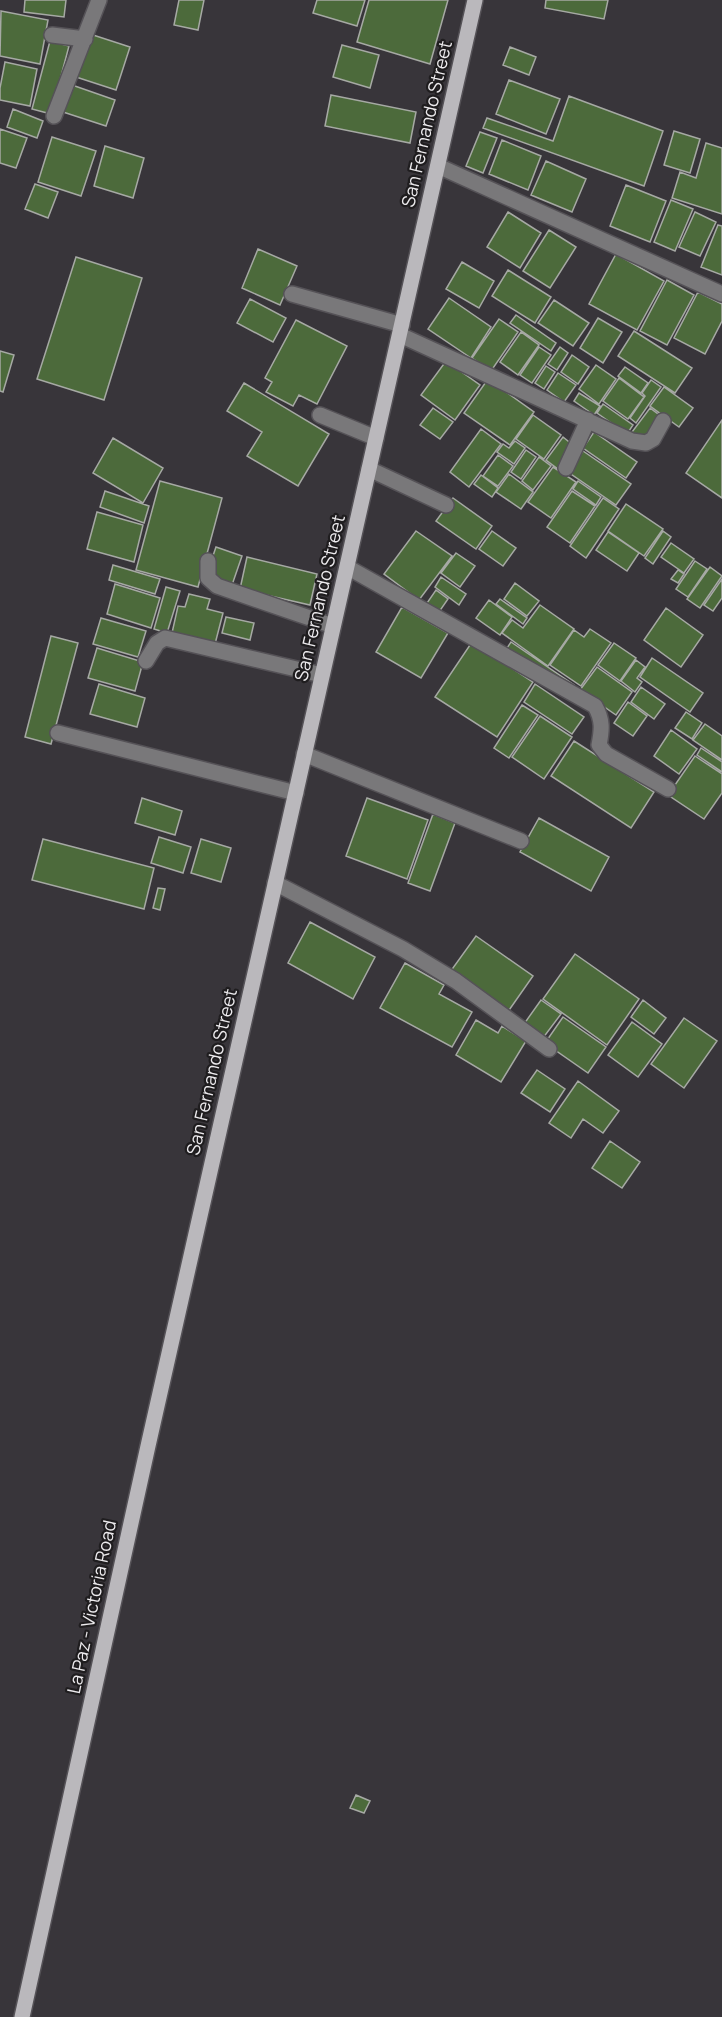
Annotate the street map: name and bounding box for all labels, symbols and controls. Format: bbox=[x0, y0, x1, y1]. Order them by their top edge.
street label: San Fernando Street bbox=[395, 38, 457, 209]
street label: San Fernando Street bbox=[288, 512, 350, 683]
street label: San Fernando Street bbox=[180, 986, 242, 1157]
street label: La Paz - Victoria Road bbox=[61, 1518, 121, 1696]

